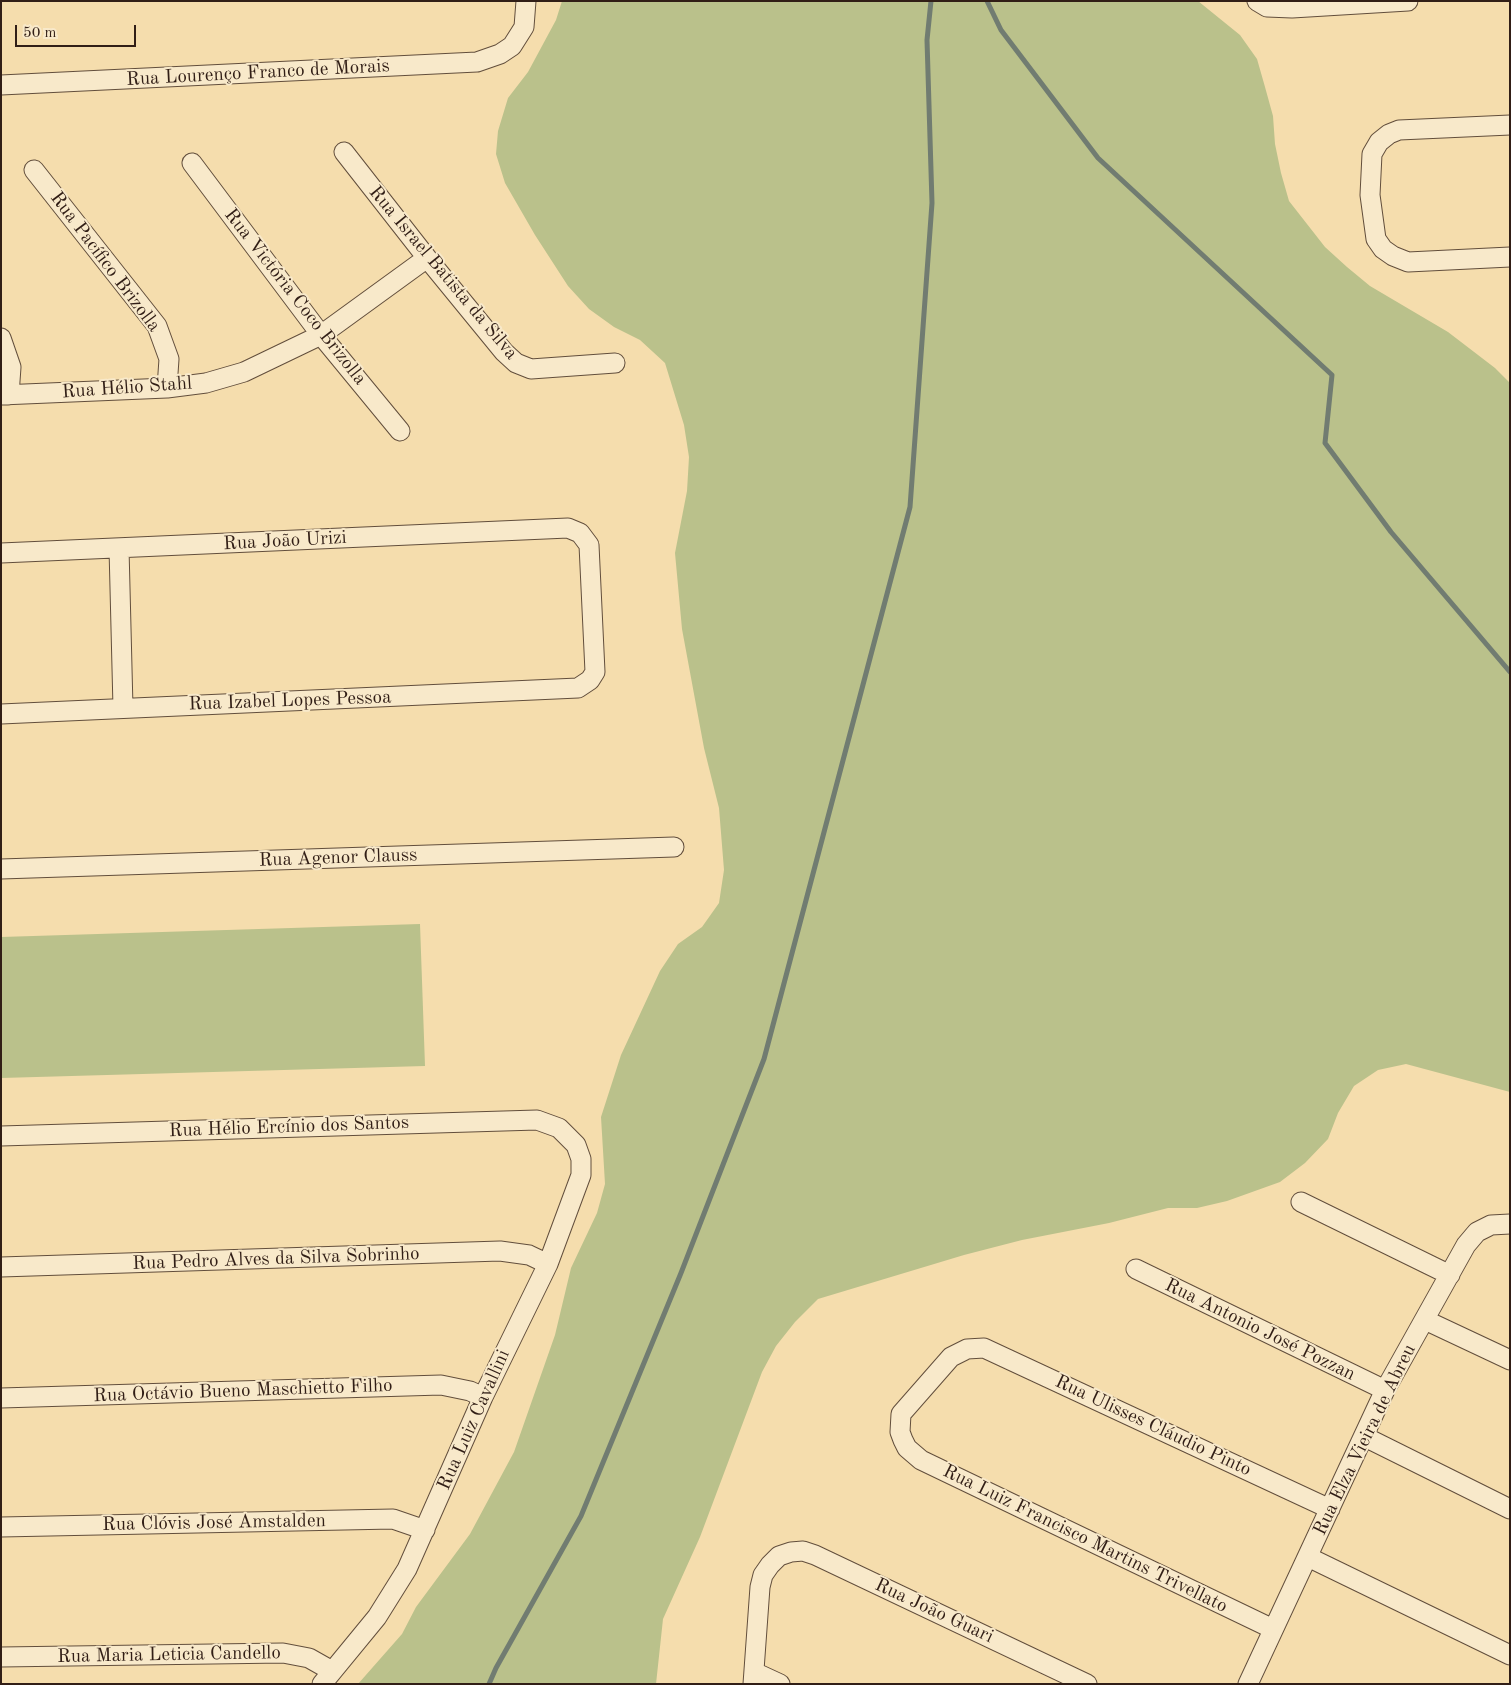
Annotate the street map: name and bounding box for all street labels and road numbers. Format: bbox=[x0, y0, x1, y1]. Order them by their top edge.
street label: Rua Lourenço Franco de Morais bbox=[126, 55, 390, 91]
street label: Rua Israel Batista da Silva bbox=[364, 181, 522, 365]
street label: Rua Pacífico Brizolla bbox=[45, 187, 165, 337]
street label: Rua Victória Coco Brizolla bbox=[219, 204, 371, 390]
street label: Rua Hélio Stahl bbox=[61, 372, 193, 404]
street label: Rua João Urizi bbox=[223, 526, 347, 556]
street label: Rua Izabel Lopes Pessoa bbox=[188, 686, 392, 716]
street label: Rua Agenor Clauss bbox=[258, 844, 418, 872]
street label: Rua Hélio Ercínio dos Santos bbox=[169, 1111, 409, 1143]
street label: Rua Pedro Alves da Silva Sobrinho bbox=[132, 1243, 420, 1275]
street label: Rua Antonio José Pozzan bbox=[1161, 1274, 1359, 1386]
street label: Rua Elza Vieira de Abreu bbox=[1309, 1341, 1421, 1539]
street label: Rua Luiz Cavallini bbox=[433, 1346, 515, 1494]
street label: Rua Ulisses Cláudio Pinto bbox=[1051, 1370, 1255, 1482]
street label: Rua Octávio Bueno Maschietto Filho bbox=[93, 1374, 393, 1408]
street label: Rua Luiz Francisco Martins Trivellato bbox=[939, 1460, 1231, 1618]
street label: Rua Clóvis José Amstalden bbox=[102, 1510, 326, 1536]
street label: Rua João Guari bbox=[871, 1574, 997, 1648]
street label: Rua Maria Leticia Candello bbox=[57, 1642, 281, 1668]

